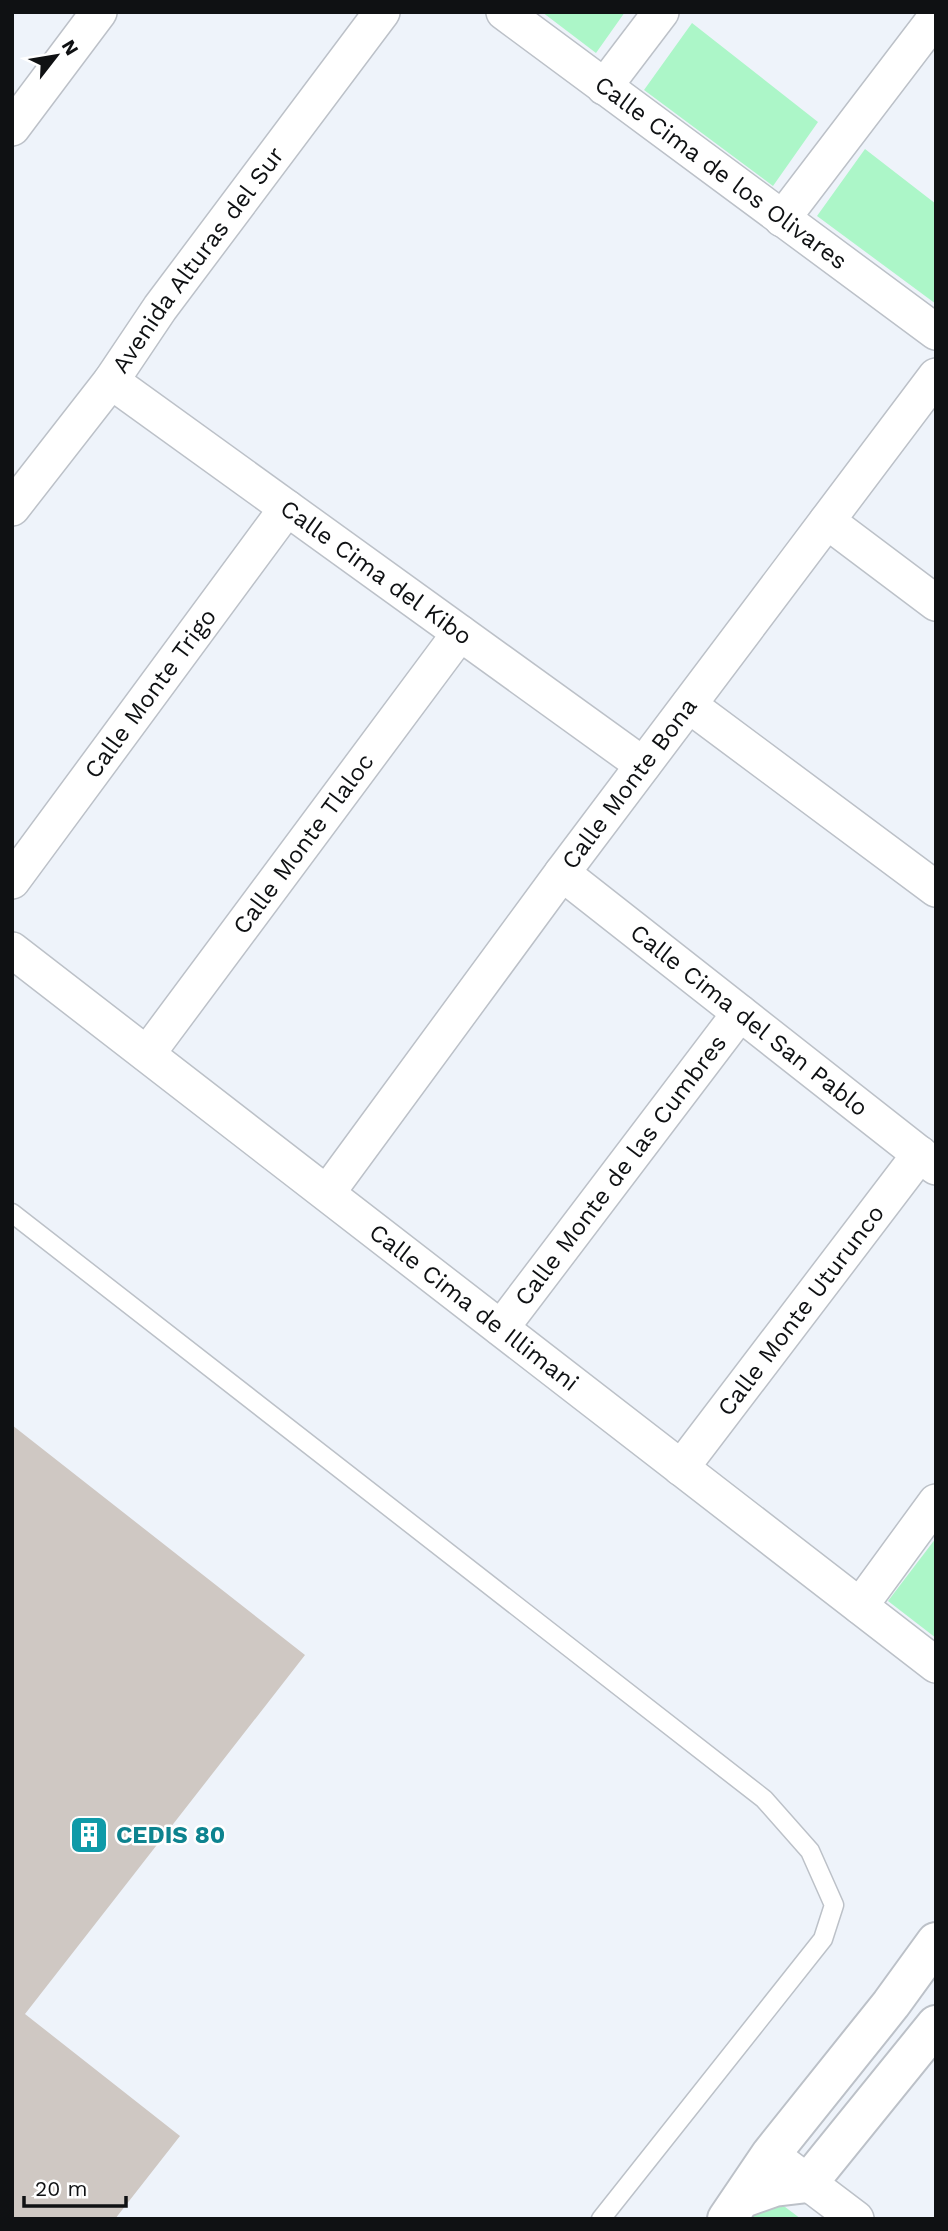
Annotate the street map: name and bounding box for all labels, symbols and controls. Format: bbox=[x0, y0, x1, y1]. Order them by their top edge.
north arrow bbox=[21, 21, 91, 91]
text: N bbox=[57, 36, 84, 59]
street label: Calle Cima de los Olivares bbox=[589, 70, 853, 275]
street label: Avenida Alturas del Sur bbox=[106, 141, 290, 378]
street label: Calle Cima del Kibo bbox=[275, 494, 477, 651]
street label: Calle Monte Trigo bbox=[78, 603, 222, 784]
street label: Calle Monte Bona bbox=[556, 692, 703, 875]
street label: Calle Monte Tlaloc bbox=[227, 748, 380, 940]
street label: Calle Cima del San Pablo bbox=[625, 918, 873, 1122]
street label: Calle Monte de las Cumbres bbox=[509, 1029, 732, 1311]
street label: Calle Monte Uturunco bbox=[712, 1199, 890, 1421]
street label: Calle Cima de Illimani bbox=[364, 1218, 584, 1397]
building icon: CEDIS 80 bbox=[68, 1814, 110, 1856]
place label: CEDIS 80 bbox=[116, 1821, 225, 1849]
scale bar bbox=[24, 2164, 126, 2208]
text: 20 m bbox=[35, 2176, 87, 2201]

